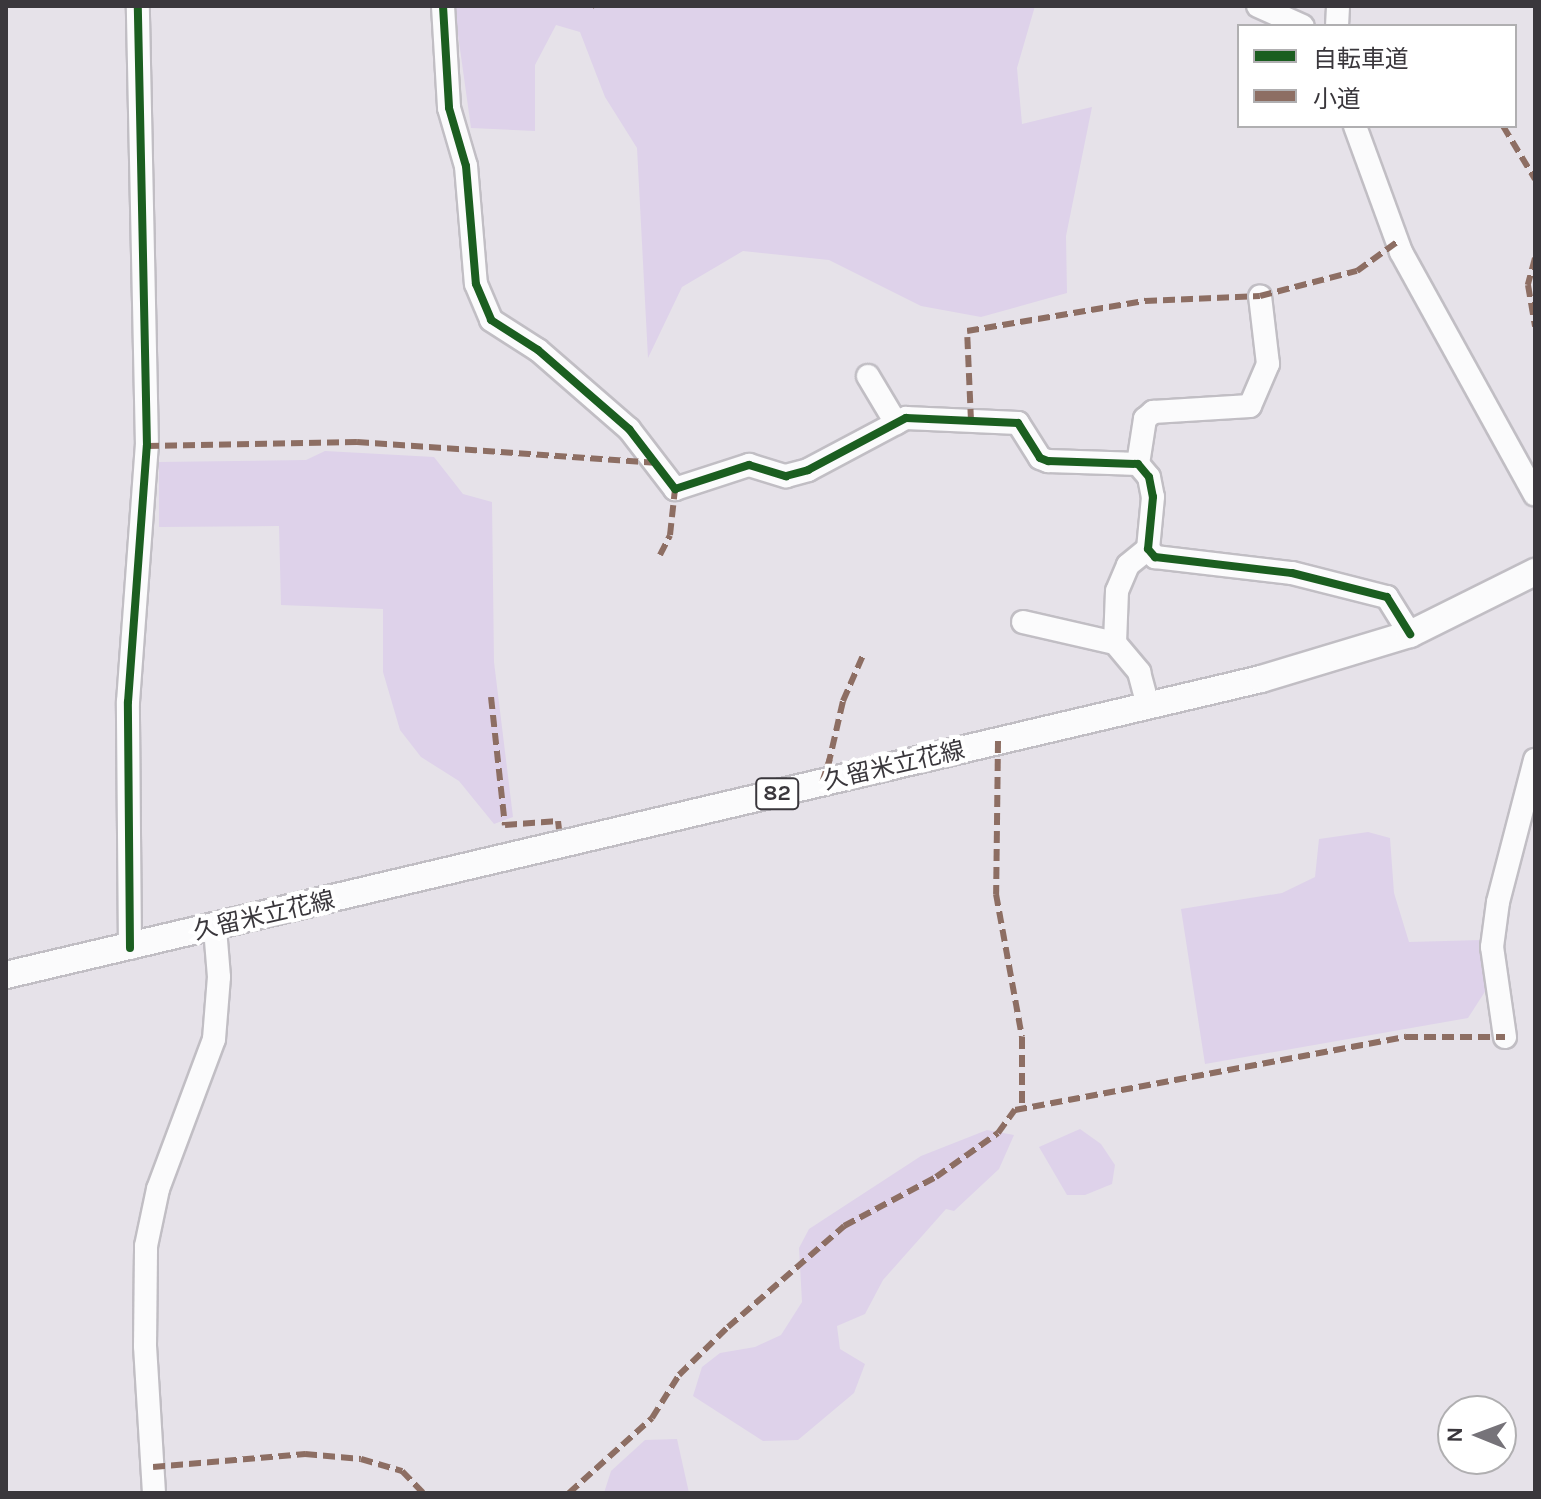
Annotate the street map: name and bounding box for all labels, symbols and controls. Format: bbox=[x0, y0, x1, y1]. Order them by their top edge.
legend bbox=[1237, 24, 1517, 128]
text: 自転車道 bbox=[1313, 45, 1409, 73]
text: 小道 bbox=[1313, 85, 1361, 113]
street label: 久留米立花線 bbox=[821, 736, 967, 796]
road number: 82 bbox=[755, 776, 799, 812]
street label: 久留米立花線 bbox=[191, 886, 337, 946]
north arrow bbox=[1437, 1395, 1517, 1475]
text: N bbox=[1442, 1426, 1468, 1443]

